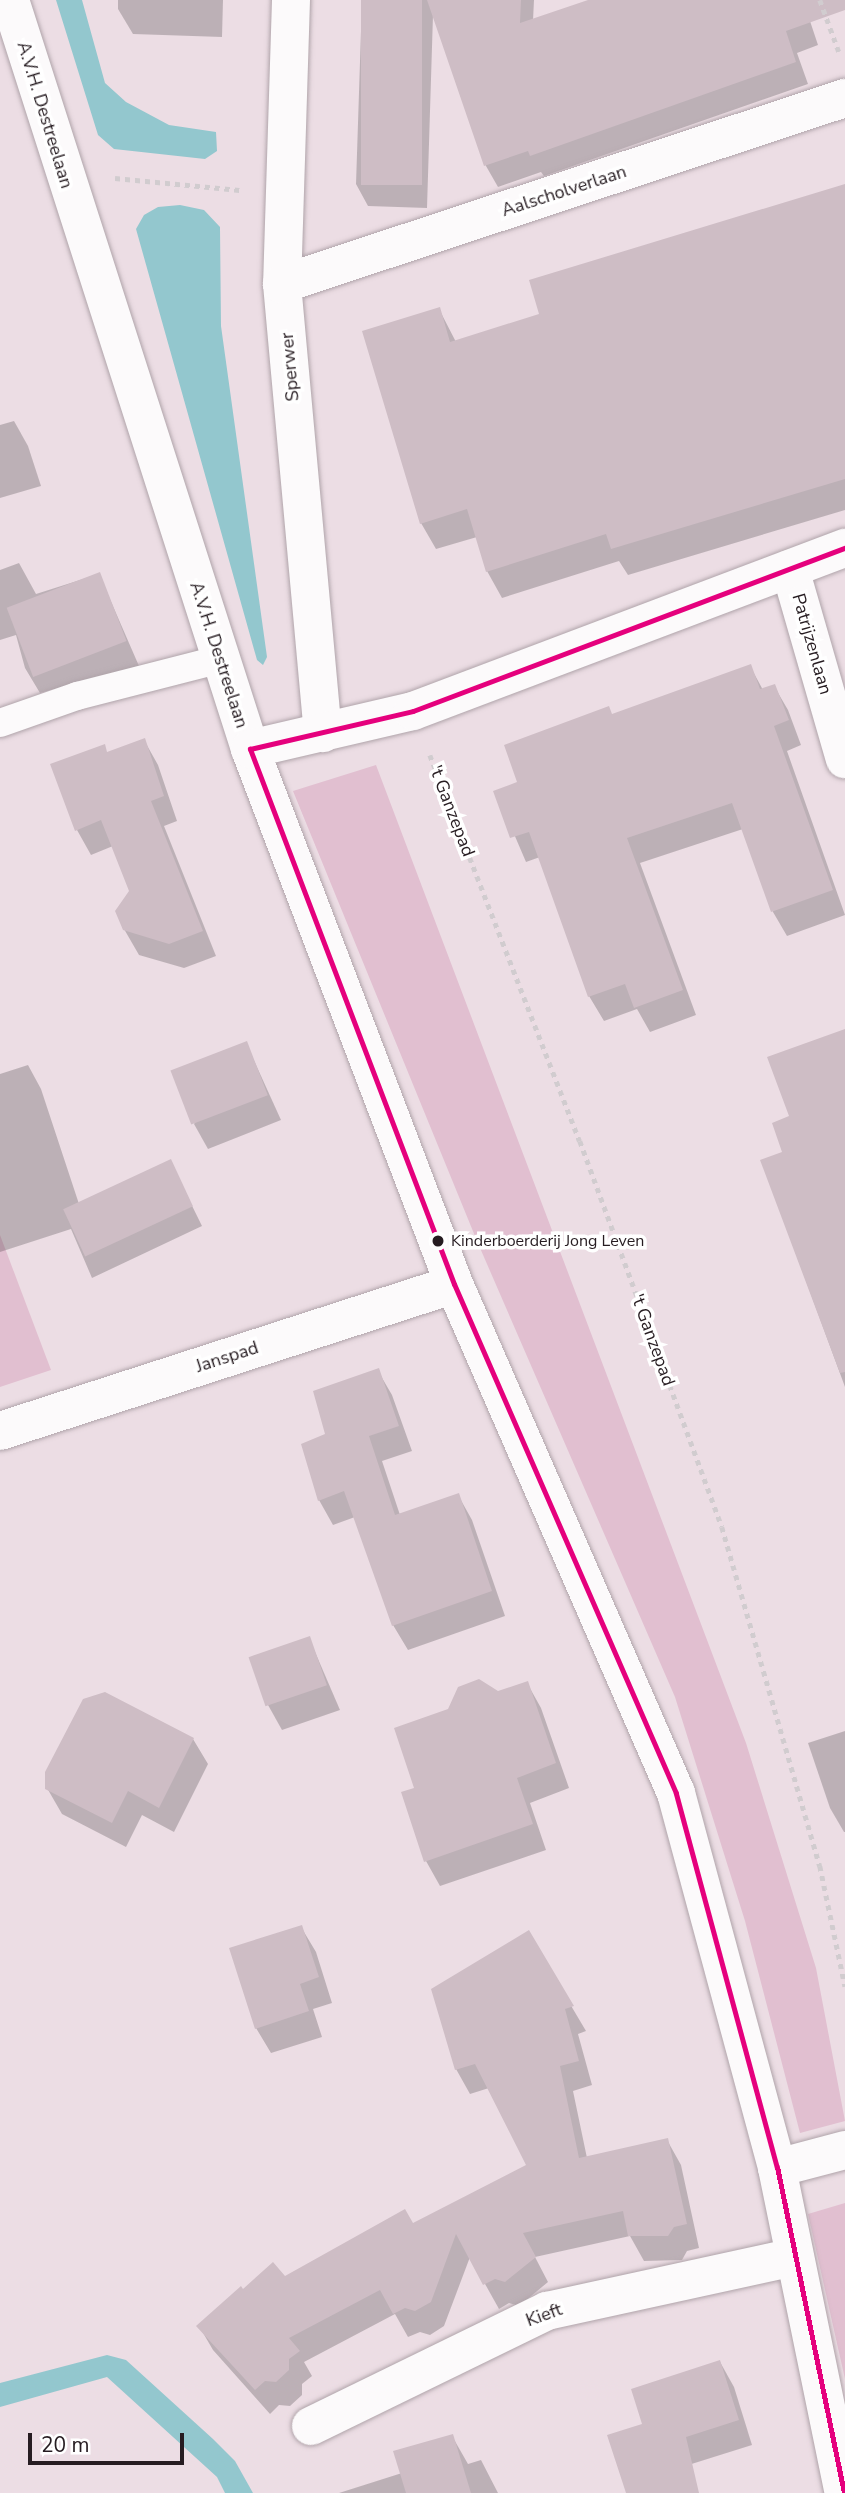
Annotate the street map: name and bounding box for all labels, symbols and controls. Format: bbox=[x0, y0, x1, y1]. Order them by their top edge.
street label: A.V.H. Destreelaan bbox=[12, 39, 78, 191]
street label: Aalscholverlaan bbox=[499, 161, 629, 221]
street label: Sperwer bbox=[276, 332, 304, 402]
street label: A.V.H. Destreelaan bbox=[185, 579, 253, 731]
street label: Patrijzenlaan bbox=[787, 591, 837, 697]
street label: 't Ganzepad bbox=[425, 762, 479, 860]
place label: Kinderboerderij Jong Leven bbox=[451, 1231, 644, 1251]
marker: Kinderboerderij Jong Leven bbox=[431, 1234, 445, 1248]
street label: 't Ganzepad bbox=[626, 1291, 680, 1389]
street label: Janspad bbox=[193, 1337, 261, 1377]
street label: Kieft bbox=[523, 2299, 565, 2331]
scale bar bbox=[32, 2420, 187, 2464]
text: 20 m bbox=[41, 2431, 90, 2459]

